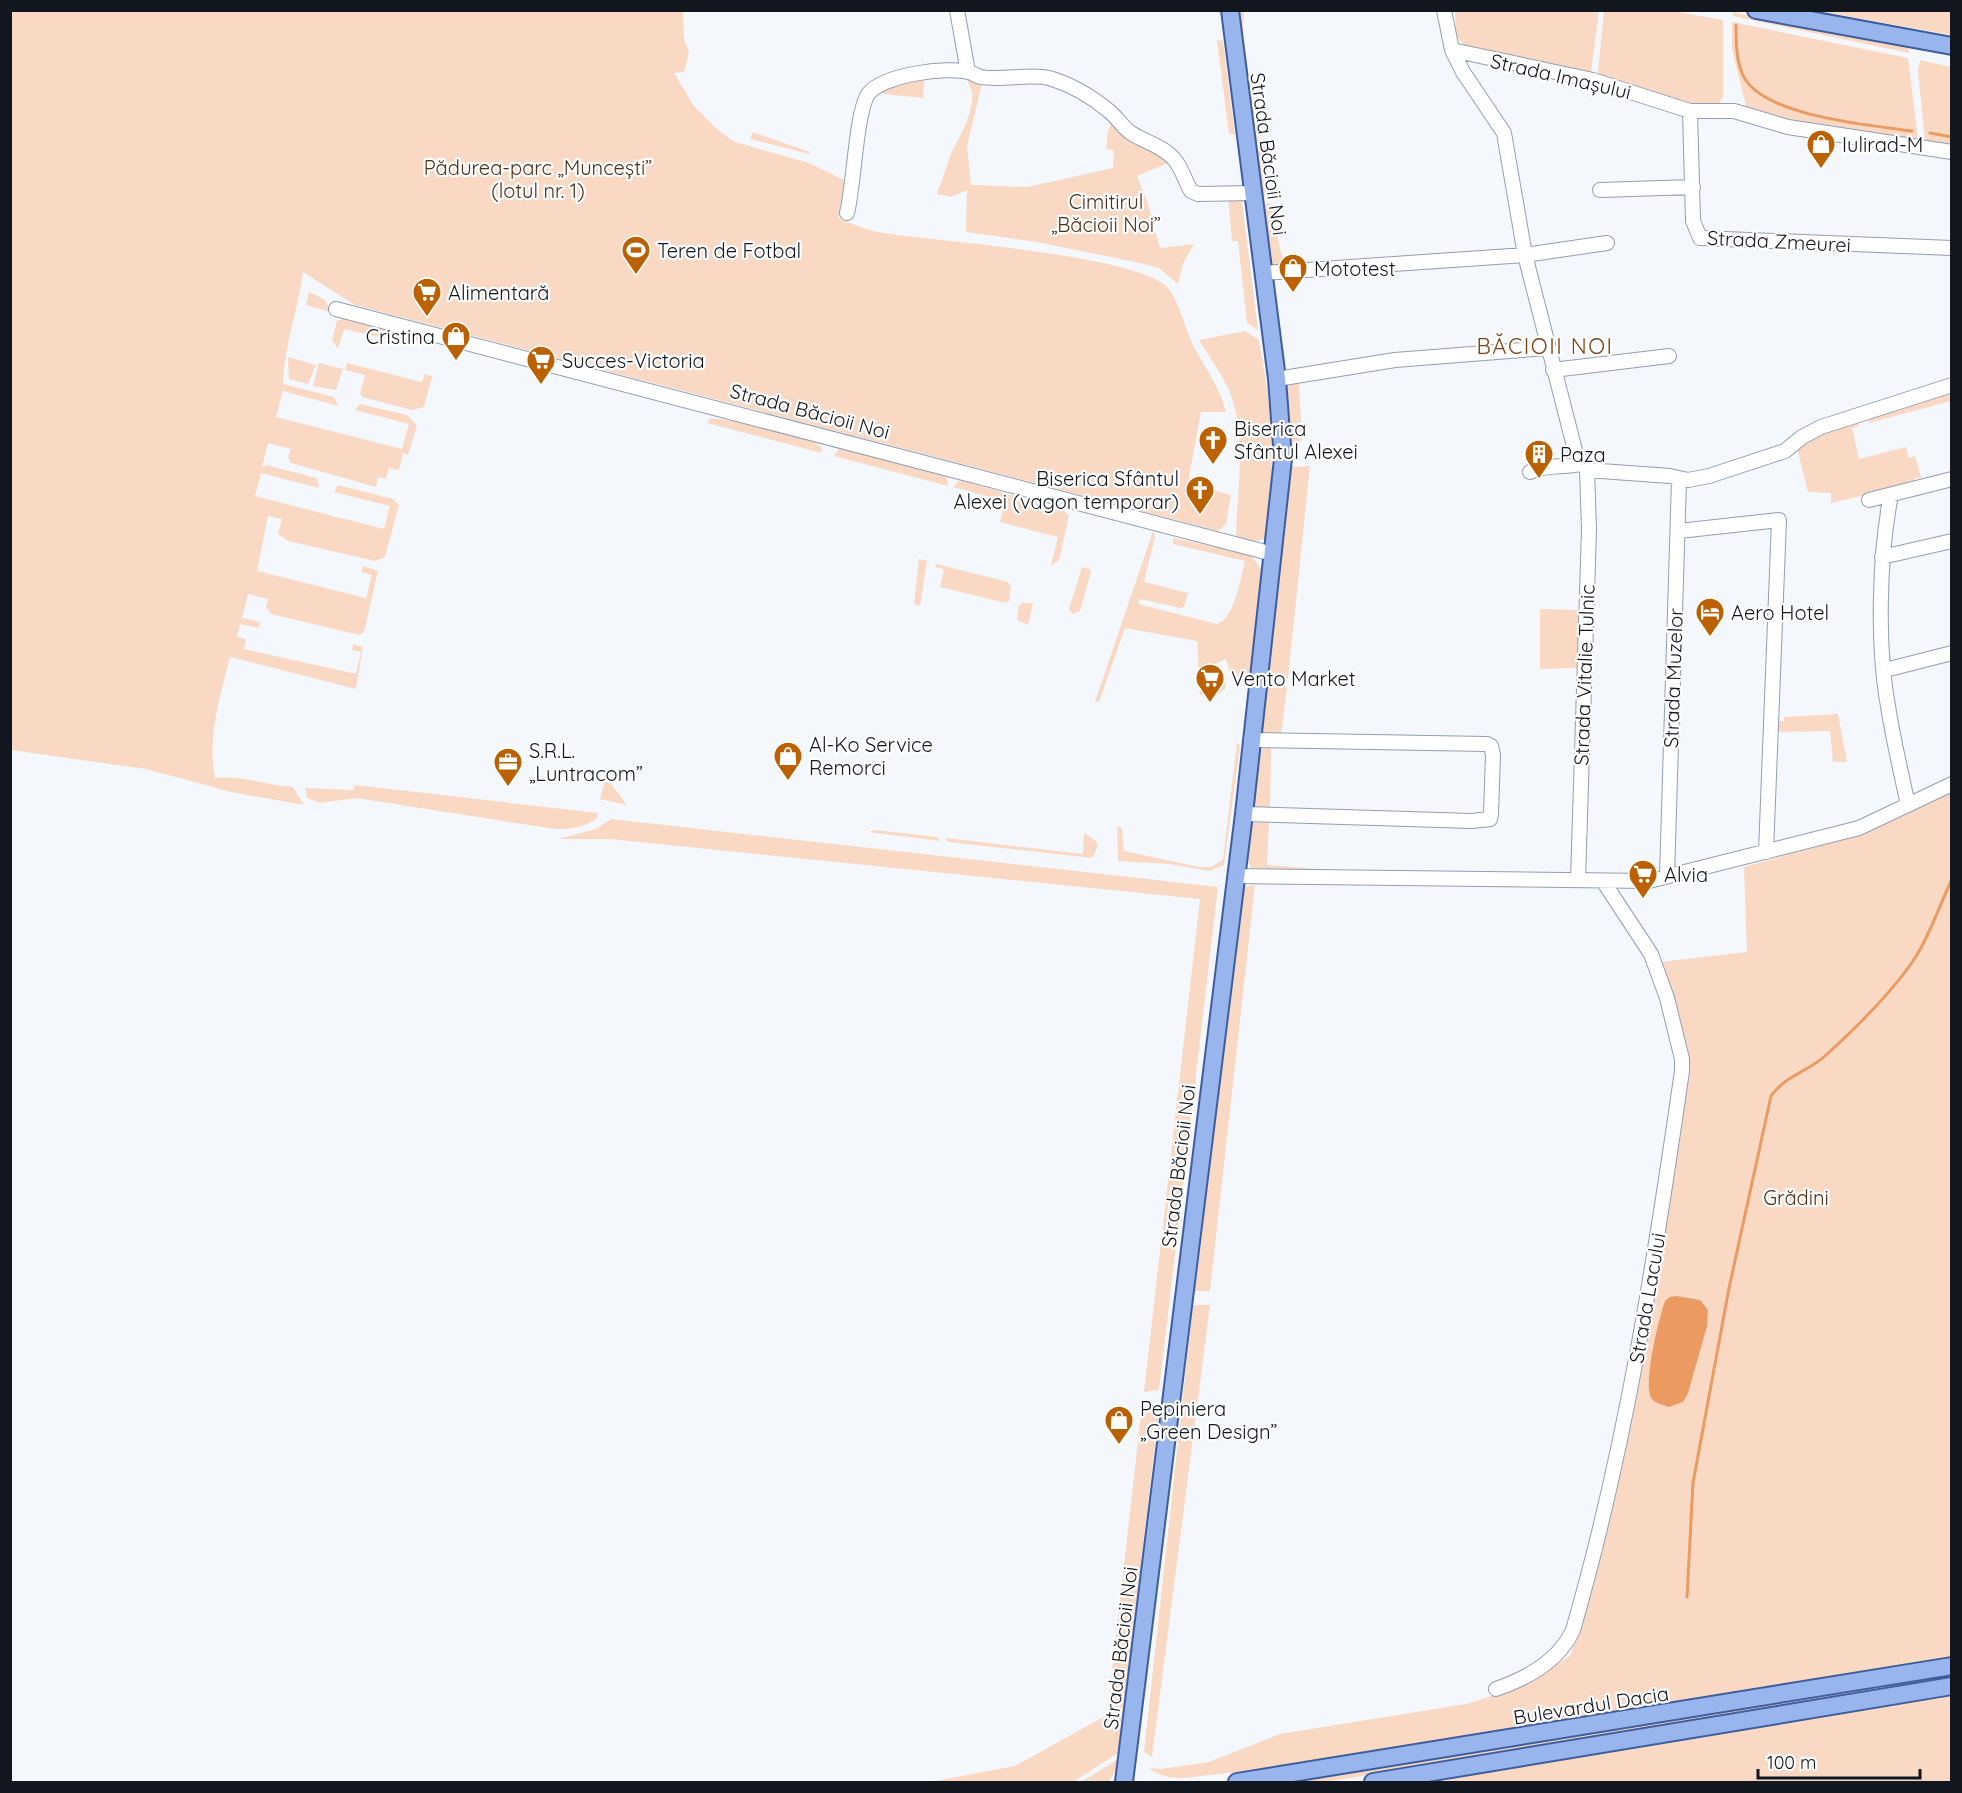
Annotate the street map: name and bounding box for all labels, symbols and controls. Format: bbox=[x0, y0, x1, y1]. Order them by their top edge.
street label: Strada Imașului bbox=[1488, 48, 1634, 104]
street label: Strada Băcioii Noi bbox=[1245, 71, 1293, 237]
shop icon: Iulirad-M bbox=[1805, 128, 1837, 170]
place label: Iulirad-M bbox=[1842, 132, 1923, 157]
park label: Pădurea-parc „Muncești” (lotul nr. 1) bbox=[424, 155, 652, 203]
park label: Cimitirul „Băcioii Noi” bbox=[1051, 189, 1161, 237]
street label: Strada Zmeurei bbox=[1706, 225, 1852, 257]
sports icon: Teren de Fotbal bbox=[620, 234, 652, 276]
place label: Teren de Fotbal bbox=[657, 238, 801, 263]
shop icon: Mototest bbox=[1277, 252, 1309, 294]
place label: Mototest bbox=[1314, 256, 1396, 281]
supermarket icon: Alimentară bbox=[411, 276, 443, 318]
place label: Alimentară bbox=[448, 280, 549, 305]
shop icon: Cristina bbox=[440, 320, 472, 362]
place label: Cristina bbox=[366, 324, 435, 349]
district label: BĂCIOII NOI bbox=[1476, 332, 1614, 360]
supermarket icon: Succes-Victoria bbox=[525, 344, 557, 386]
place label: Succes-Victoria bbox=[562, 348, 705, 373]
street label: Strada Băcioii Noi bbox=[728, 378, 892, 444]
place label: Biserica Sfântul Alexei bbox=[1234, 416, 1358, 464]
church icon: Biserica Sfântul Alexei bbox=[1197, 424, 1229, 466]
building icon: Paza bbox=[1523, 438, 1555, 480]
place label: Paza bbox=[1560, 442, 1606, 467]
place label: Biserica Sfântul Alexei (vagon temporar) bbox=[954, 466, 1179, 514]
church icon: Biserica Sfântul Alexei (vagon temporar) bbox=[1184, 474, 1216, 516]
street label: Strada Vitalie Tulnic bbox=[1568, 584, 1600, 766]
hotel icon: Aero Hotel bbox=[1694, 596, 1726, 638]
place label: Aero Hotel bbox=[1731, 600, 1829, 625]
street label: Strada Muzelor bbox=[1658, 607, 1688, 748]
supermarket icon: Vento Market bbox=[1194, 662, 1226, 704]
place label: Vento Market bbox=[1231, 666, 1356, 691]
place label: Al-Ko Service Remorci bbox=[809, 732, 933, 780]
place label: S.R.L. „Luntracom” bbox=[529, 738, 643, 786]
shop icon: Al-Ko Service Remorci bbox=[772, 740, 804, 782]
office icon: S.R.L. „Luntracom” bbox=[492, 746, 524, 788]
supermarket icon: Alvia bbox=[1627, 858, 1659, 900]
place label: Alvia bbox=[1664, 862, 1708, 887]
street label: Strada Băcioii Noi bbox=[1156, 1083, 1200, 1249]
park label: Grădini bbox=[1763, 1185, 1829, 1210]
street label: Strada Lacului bbox=[1623, 1231, 1671, 1365]
place label: Pepiniera „Green Design” bbox=[1140, 1396, 1278, 1444]
shop icon: Pepiniera „Green Design” bbox=[1103, 1404, 1135, 1446]
street label: Strada Băcioii Noi bbox=[1098, 1565, 1142, 1731]
street label: Bulevardul Dacia bbox=[1511, 1680, 1671, 1730]
scale bar bbox=[1758, 1742, 1920, 1780]
text: 100 m bbox=[1767, 1751, 1816, 1774]

